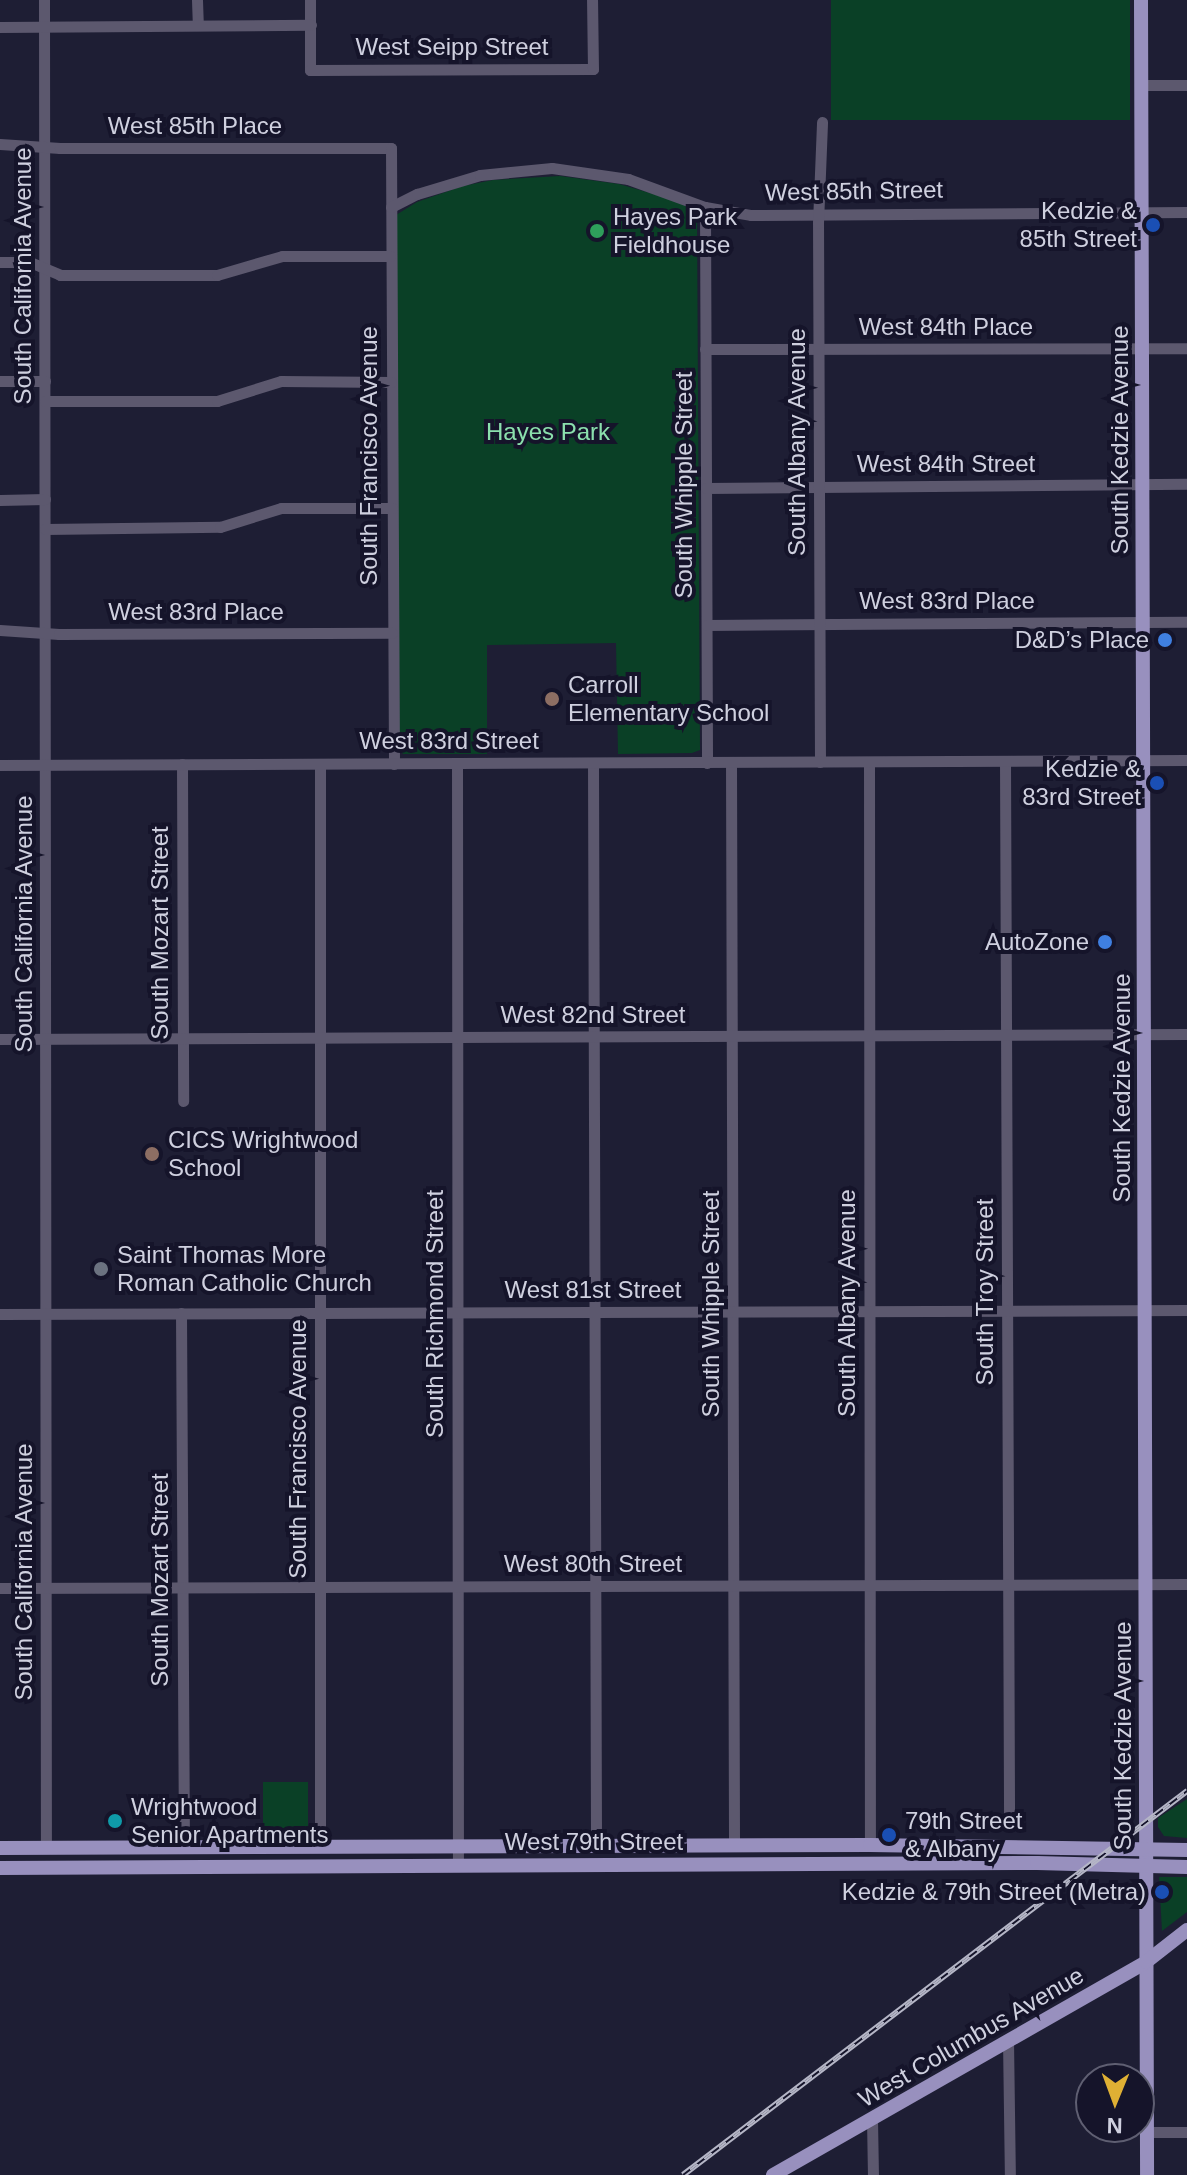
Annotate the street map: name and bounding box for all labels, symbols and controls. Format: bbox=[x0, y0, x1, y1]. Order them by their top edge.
street label: West Seipp Street bbox=[356, 33, 548, 61]
street label: West 85th Place bbox=[108, 112, 282, 140]
street label: South California Avenue bbox=[9, 147, 37, 405]
street label: West 85th Street bbox=[765, 175, 943, 207]
place label: Kedzie & 85th Street bbox=[1020, 197, 1137, 253]
place label: Hayes Park Fieldhouse bbox=[613, 203, 737, 259]
marker: Kedzie & 85th Street bbox=[1144, 216, 1162, 234]
marker: Hayes Park Fieldhouse bbox=[588, 222, 606, 240]
street label: West 84th Place bbox=[859, 313, 1033, 341]
street label: South Francisco Avenue bbox=[355, 325, 383, 587]
street label: South Kedzie Avenue bbox=[1106, 325, 1134, 555]
street label: South Albany Avenue bbox=[783, 327, 811, 557]
street label: South Whipple Street bbox=[670, 372, 698, 598]
park label: Hayes Park bbox=[486, 418, 610, 446]
street label: West 84th Street bbox=[857, 450, 1035, 478]
street label: West 83rd Place bbox=[859, 587, 1035, 615]
street label: West 83rd Place bbox=[108, 598, 284, 626]
place label: D&D’s Place bbox=[1015, 626, 1149, 654]
marker: D&D’s Place bbox=[1156, 631, 1174, 649]
place label: Carroll Elementary School bbox=[568, 671, 769, 727]
marker: Carroll Elementary School bbox=[543, 690, 561, 708]
street label: West 83rd Street bbox=[359, 727, 539, 755]
place label: Kedzie & 83rd Street bbox=[1022, 755, 1141, 811]
marker: Kedzie & 83rd Street bbox=[1148, 774, 1166, 792]
street label: South California Avenue bbox=[10, 795, 38, 1053]
street label: South Mozart Street bbox=[146, 826, 174, 1040]
place label: AutoZone bbox=[985, 928, 1089, 956]
marker: AutoZone bbox=[1096, 933, 1114, 951]
street label: South Kedzie Avenue bbox=[1108, 973, 1136, 1203]
street label: West 82nd Street bbox=[501, 1001, 685, 1029]
place label: CICS Wrightwood School bbox=[168, 1126, 358, 1182]
marker: CICS Wrightwood School bbox=[143, 1145, 161, 1163]
street label: South Albany Avenue bbox=[833, 1188, 861, 1418]
street label: South Richmond Street bbox=[421, 1190, 449, 1438]
street label: South Whipple Street bbox=[697, 1191, 725, 1417]
street label: South Troy Street bbox=[971, 1198, 999, 1386]
place label: Saint Thomas More Roman Catholic Church bbox=[117, 1241, 372, 1297]
marker: Saint Thomas More Roman Catholic Church bbox=[92, 1260, 110, 1278]
street label: West 81st Street bbox=[505, 1276, 681, 1304]
street label: South Francisco Avenue bbox=[284, 1318, 312, 1580]
street label: South California Avenue bbox=[10, 1443, 38, 1701]
street label: South Mozart Street bbox=[146, 1473, 174, 1687]
street label: West 80th Street bbox=[504, 1550, 682, 1578]
street label: South Kedzie Avenue bbox=[1109, 1621, 1137, 1851]
place label: Wrightwood Senior Apartments bbox=[131, 1793, 330, 1849]
place label: 79th Street & Albany bbox=[905, 1807, 1022, 1863]
marker: Wrightwood Senior Apartments bbox=[106, 1812, 124, 1830]
marker: 79th Street & Albany bbox=[880, 1826, 898, 1844]
street label: West 79th Street bbox=[505, 1828, 683, 1856]
place label: Kedzie & 79th Street (Metra) bbox=[842, 1878, 1146, 1906]
marker: Kedzie & 79th Street (Metra) bbox=[1153, 1883, 1171, 1901]
street label: West Columbus Avenue bbox=[853, 1960, 1089, 2114]
north arrow bbox=[1075, 2063, 1155, 2143]
text: N bbox=[1106, 2113, 1123, 2138]

